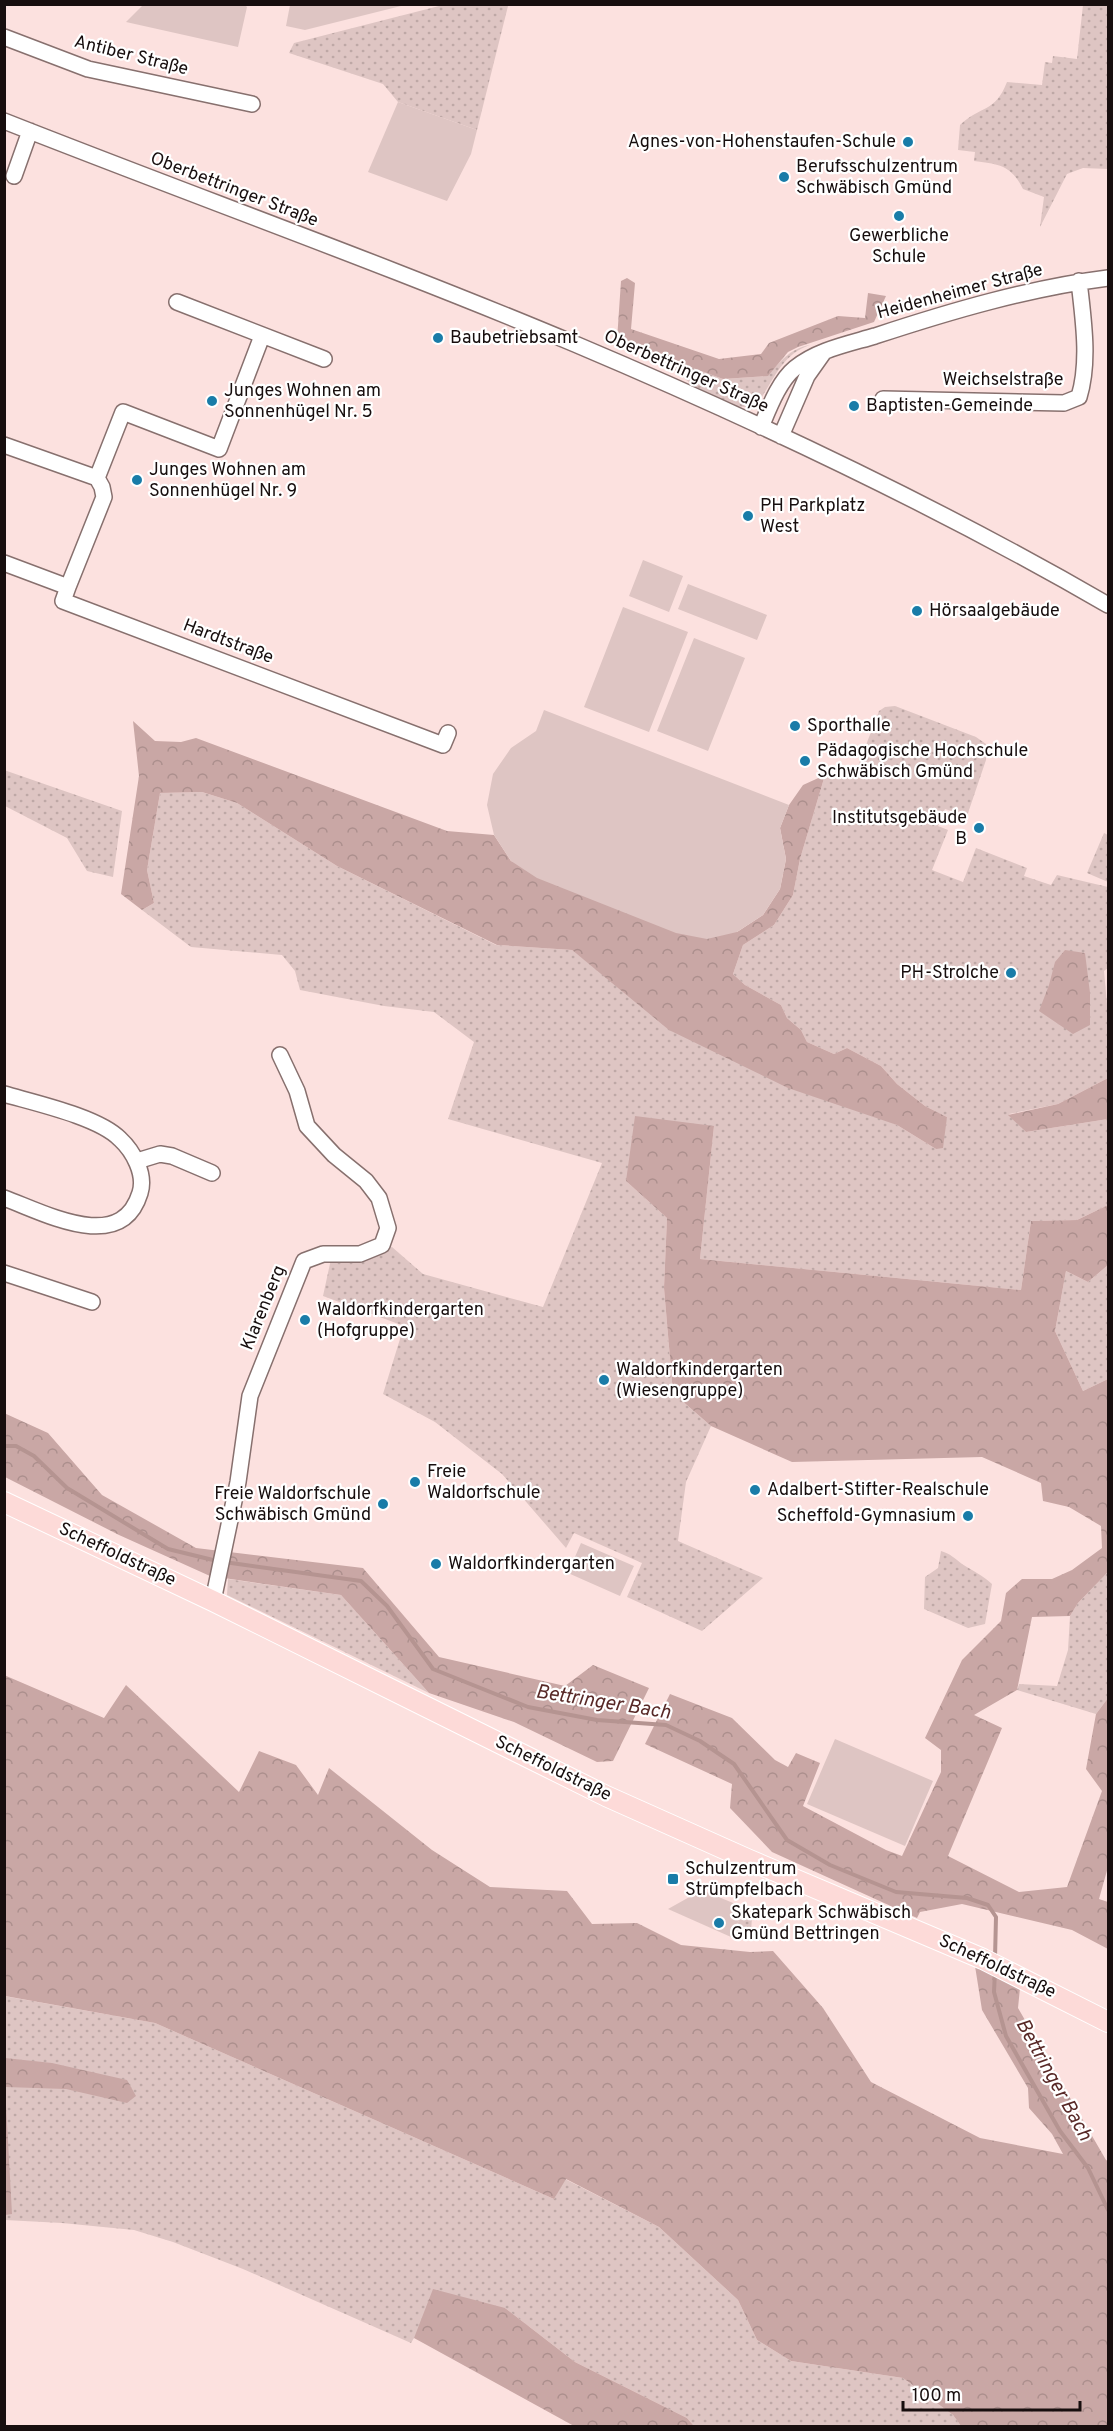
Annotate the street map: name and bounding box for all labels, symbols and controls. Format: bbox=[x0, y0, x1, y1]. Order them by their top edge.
street label: Antiber Straße bbox=[71, 31, 191, 81]
place label: Agnes-von-Hohenstaufen-Schule bbox=[628, 131, 896, 154]
marker: Agnes-von-Hohenstaufen-Schule bbox=[901, 135, 915, 149]
street label: Oberbettringer Straße bbox=[147, 147, 321, 233]
place label: Berufsschulzentrum Schwäbisch Gmünd bbox=[796, 156, 958, 200]
marker: Berufsschulzentrum Schwäbisch Gmünd bbox=[777, 170, 791, 184]
marker: Gewerbliche Schule bbox=[892, 209, 906, 223]
place label: Gewerbliche Schule bbox=[849, 225, 949, 269]
street label: Heidenheimer Straße bbox=[875, 259, 1045, 325]
street label: Oberbettringer Straße bbox=[600, 325, 772, 419]
place label: Baubetriebsamt bbox=[450, 327, 578, 350]
marker: Baubetriebsamt bbox=[431, 331, 445, 345]
street label: Weichselstraße bbox=[943, 369, 1063, 392]
place label: Junges Wohnen am Sonnenhügel Nr. 5 bbox=[224, 380, 381, 424]
marker: Junges Wohnen am Sonnenhügel Nr. 5 bbox=[205, 394, 219, 408]
place label: Baptisten-Gemeinde bbox=[866, 395, 1033, 418]
marker: Baptisten-Gemeinde bbox=[847, 399, 861, 413]
place label: Junges Wohnen am Sonnenhügel Nr. 9 bbox=[149, 459, 306, 503]
marker: Junges Wohnen am Sonnenhügel Nr. 9 bbox=[130, 473, 144, 487]
place label: PH Parkplatz West bbox=[760, 495, 865, 539]
marker: PH Parkplatz West bbox=[741, 509, 755, 523]
place label: Hörsaalgebäude bbox=[929, 600, 1060, 623]
marker: Hörsaalgebäude bbox=[910, 604, 924, 618]
street label: Hardtstraße bbox=[179, 614, 277, 670]
place label: Sporthalle bbox=[807, 715, 891, 738]
marker: Sporthalle bbox=[788, 719, 802, 733]
place label: Pädagogische Hochschule Schwäbisch Gmünd bbox=[817, 740, 1028, 784]
marker: Pädagogische Hochschule Schwäbisch Gmünd bbox=[798, 754, 812, 768]
place label: Institutsgebäude B bbox=[832, 807, 967, 851]
marker: Institutsgebäude B bbox=[972, 821, 986, 835]
place label: PH-Strolche bbox=[900, 962, 999, 985]
marker: PH-Strolche bbox=[1004, 966, 1018, 980]
street label: Klarenberg bbox=[237, 1262, 291, 1354]
place label: Waldorfkindergarten (Hofgruppe) bbox=[317, 1299, 484, 1343]
marker: Waldorfkindergarten (Hofgruppe) bbox=[298, 1313, 312, 1327]
place label: Waldorfkindergarten (Wiesengruppe) bbox=[616, 1359, 783, 1403]
marker: Waldorfkindergarten (Wiesengruppe) bbox=[597, 1373, 611, 1387]
place label: Freie Waldorfschule bbox=[427, 1461, 541, 1505]
marker: Freie Waldorfschule bbox=[408, 1475, 422, 1489]
place label: Adalbert-Stifter-Realschule bbox=[767, 1479, 989, 1502]
place label: Freie Waldorfschule Schwäbisch Gmünd bbox=[214, 1483, 371, 1527]
marker: Adalbert-Stifter-Realschule bbox=[748, 1483, 762, 1497]
marker: Freie Waldorfschule Schwäbisch Gmünd bbox=[376, 1497, 390, 1511]
place label: Scheffold-Gymnasium bbox=[777, 1505, 956, 1528]
marker: Scheffold-Gymnasium bbox=[961, 1509, 975, 1523]
street label: Scheffoldstraße bbox=[55, 1518, 179, 1592]
place label: Waldorfkindergarten bbox=[448, 1553, 615, 1576]
marker: Waldorfkindergarten bbox=[429, 1557, 443, 1571]
water label: Bettringer Bach bbox=[534, 1680, 672, 1726]
street label: Scheffoldstraße bbox=[491, 1731, 615, 1807]
place label: Schulzentrum Strümpfelbach bbox=[685, 1858, 804, 1902]
marker: Schulzentrum Strümpfelbach bbox=[666, 1872, 680, 1886]
place label: Skatepark Schwäbisch Gmünd Bettringen bbox=[731, 1902, 911, 1946]
marker: Skatepark Schwäbisch Gmünd Bettringen bbox=[712, 1916, 726, 1930]
street label: Scheffoldstraße bbox=[935, 1930, 1059, 2004]
water label: Bettringer Bach bbox=[1009, 2014, 1097, 2146]
scale bar bbox=[903, 2374, 1080, 2412]
text: 100 m bbox=[912, 2385, 961, 2408]

